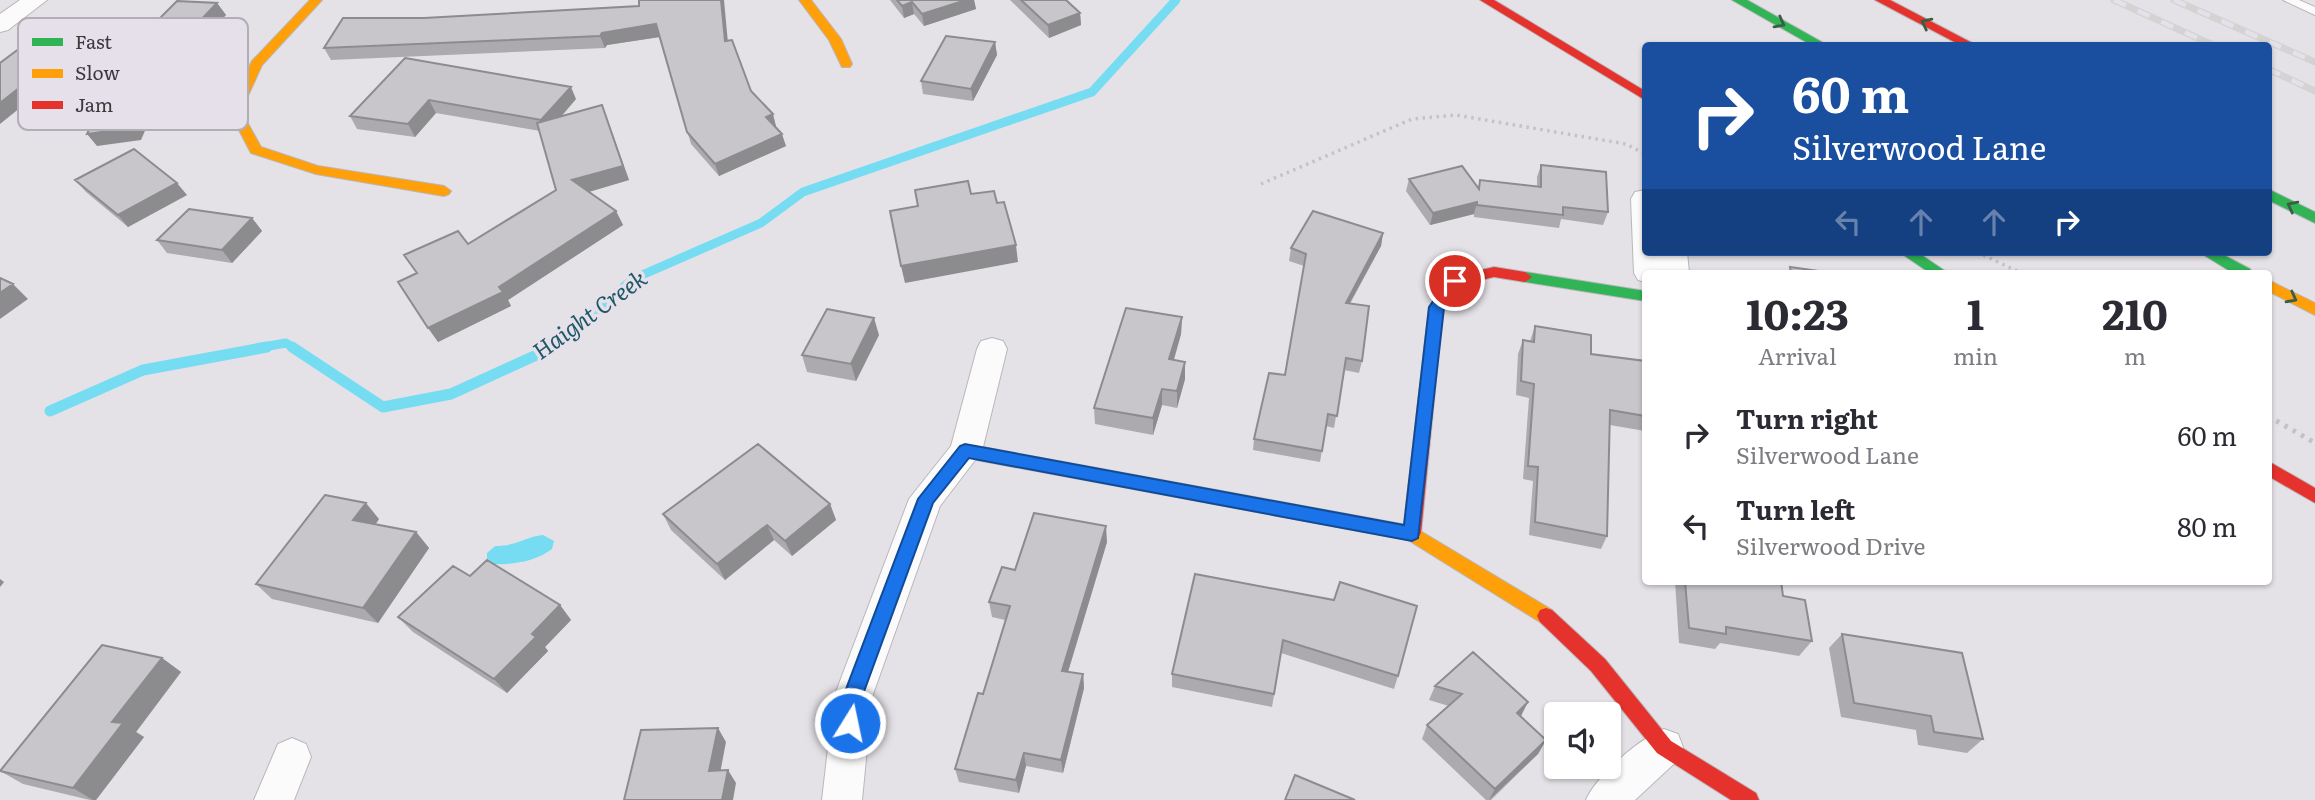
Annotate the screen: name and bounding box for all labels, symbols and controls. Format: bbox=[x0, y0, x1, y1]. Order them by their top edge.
one-way arrow bbox=[1773, 15, 1786, 28]
one-way arrow bbox=[1921, 17, 1933, 31]
legend bbox=[18, 18, 248, 130]
text: Fast bbox=[75, 27, 112, 55]
text: 60 m bbox=[1792, 55, 1909, 128]
text: Slow bbox=[75, 58, 120, 86]
icon: right bbox=[1677, 70, 1768, 161]
text: Jam bbox=[75, 90, 113, 118]
text: Silverwood Lane bbox=[1792, 122, 2046, 170]
one-way arrow bbox=[2286, 200, 2299, 214]
icon: left bbox=[1829, 203, 1867, 241]
icon: ahead bbox=[1902, 203, 1940, 241]
icon: ahead bbox=[1975, 203, 2013, 241]
icon: right bbox=[2048, 203, 2086, 241]
pin bbox=[1425, 251, 1485, 311]
water label: Haight Creek bbox=[525, 260, 653, 366]
icon: arrive bbox=[1436, 262, 1474, 300]
text: 10:23 bbox=[1746, 281, 1849, 343]
text: 1 bbox=[1967, 281, 1984, 343]
text: 210 bbox=[2102, 281, 2168, 343]
one-way arrow bbox=[2284, 290, 2297, 303]
text: Arrival bbox=[1758, 338, 1837, 372]
text: min bbox=[1953, 338, 1998, 372]
text: m bbox=[2124, 338, 2146, 372]
text: Turn right bbox=[1736, 398, 1878, 437]
text: 60 m bbox=[2178, 415, 2237, 454]
icon: right bbox=[1677, 416, 1715, 454]
text: Silverwood Lane bbox=[1736, 437, 1919, 471]
text: Turn left bbox=[1736, 489, 1855, 528]
text: 80 m bbox=[2177, 506, 2237, 545]
icon: left bbox=[1677, 507, 1715, 545]
text: Silverwood Drive bbox=[1736, 528, 1925, 562]
position arrow bbox=[813, 686, 887, 760]
map controls bbox=[1544, 702, 1621, 779]
button: sound bbox=[1544, 702, 1621, 779]

